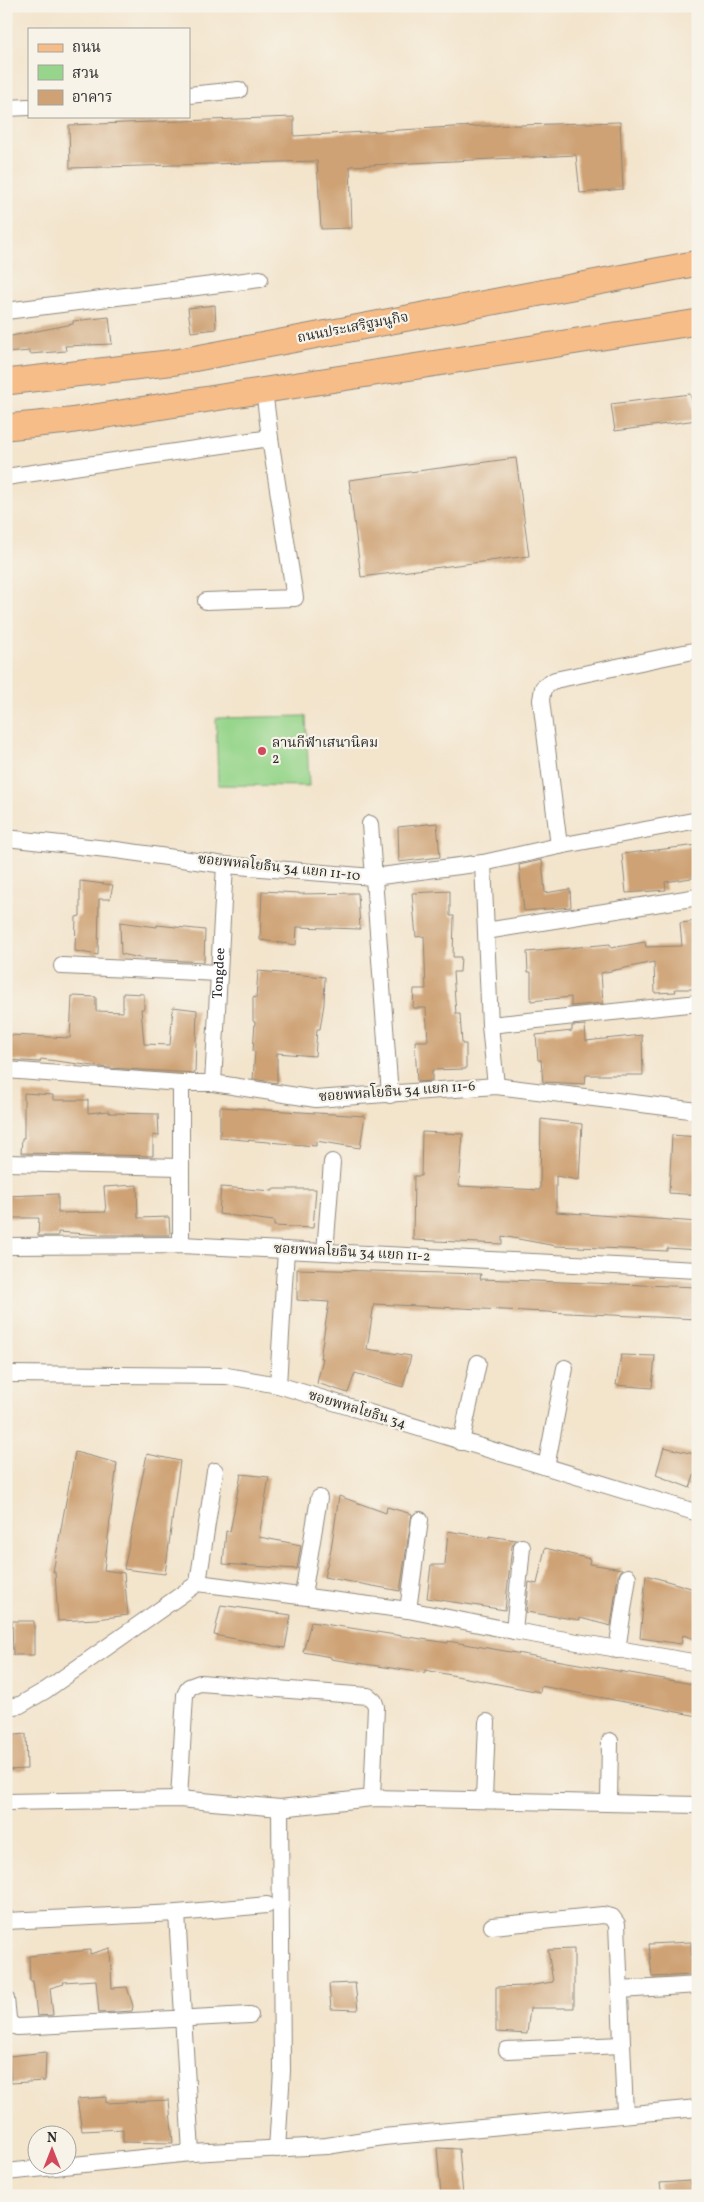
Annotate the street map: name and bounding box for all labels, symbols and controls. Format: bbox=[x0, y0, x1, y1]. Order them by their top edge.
legend bbox=[28, 28, 190, 118]
text: ถนน bbox=[72, 38, 101, 59]
text: สวน bbox=[72, 64, 99, 85]
text: อาคาร bbox=[72, 88, 112, 109]
street label: ถนนประเสริฐมนูกิจ bbox=[296, 308, 410, 348]
place label: ลานกีฬาเสนานิคม 2 bbox=[272, 734, 378, 769]
marker: ลานกีฬาเสนานิคม 2 bbox=[256, 745, 268, 757]
street label: ซอยพหลโยธิน 34 แยก 11-10 bbox=[197, 848, 361, 886]
street label: Tongdee bbox=[208, 947, 230, 999]
street label: ซอยพหลโยธิน 34 แยก 11-6 bbox=[318, 1075, 476, 1107]
street label: ซอยพหลโยธิน 34 แยก 11-2 bbox=[273, 1237, 431, 1267]
street label: ซอยพหลโยธิน 34 bbox=[306, 1384, 409, 1434]
north arrow bbox=[28, 2124, 78, 2174]
text: N bbox=[47, 2129, 57, 2148]

